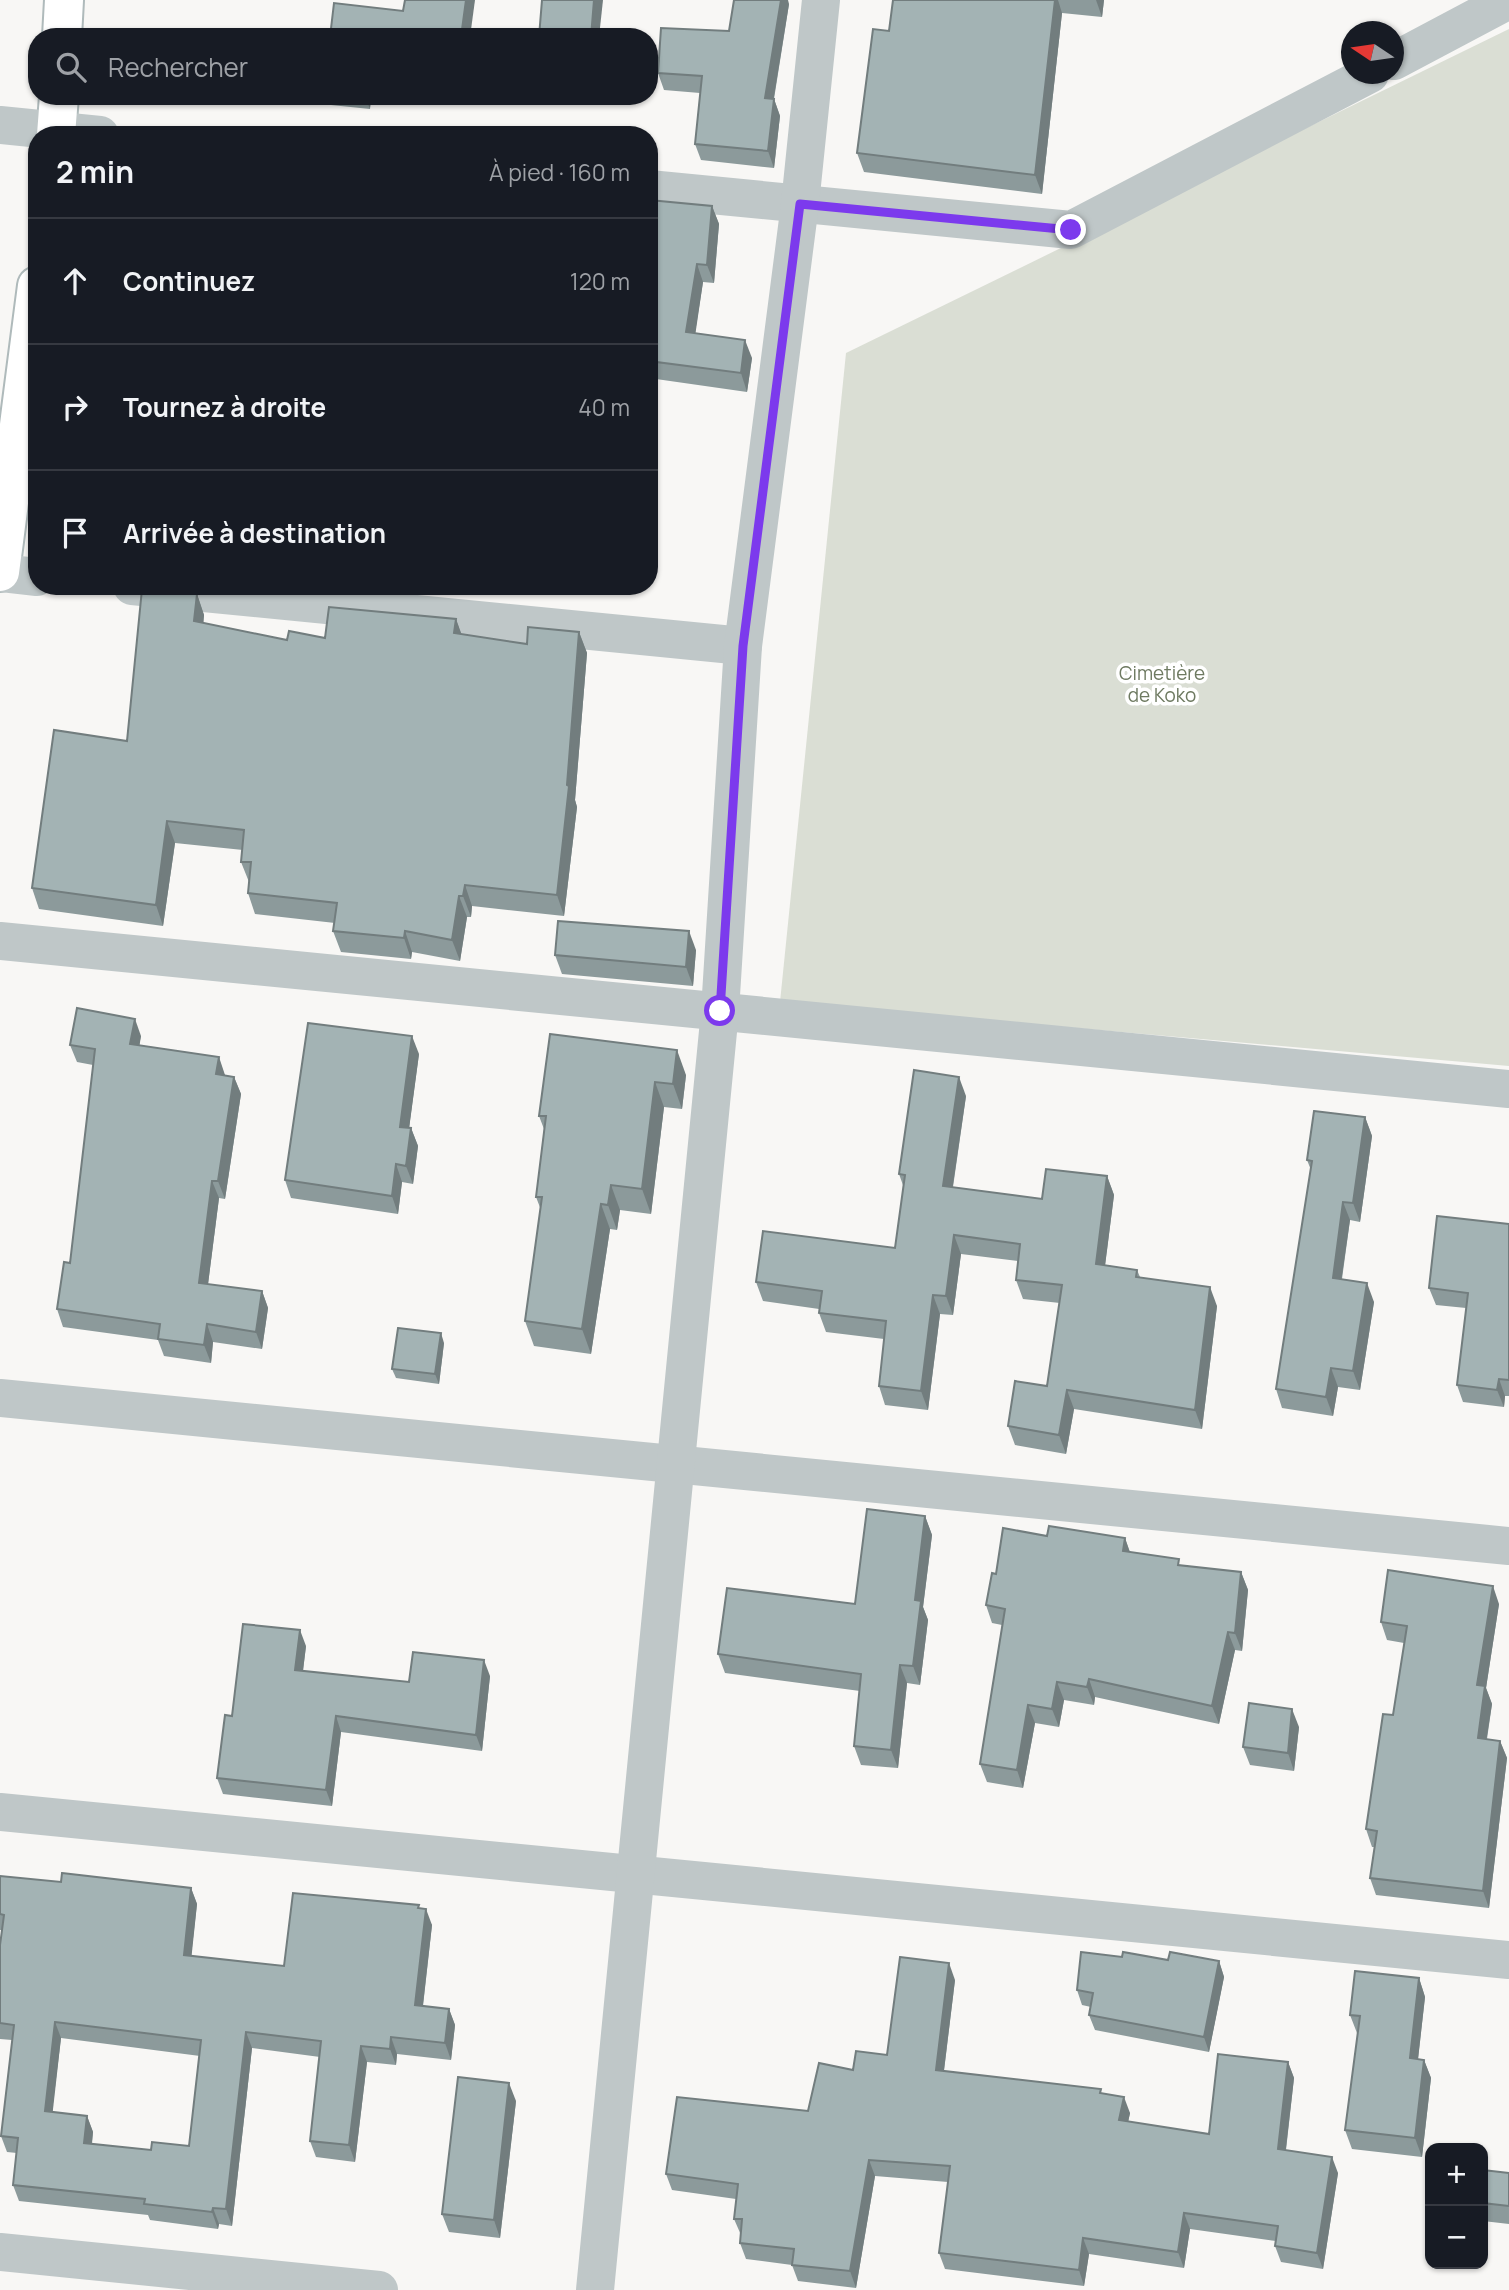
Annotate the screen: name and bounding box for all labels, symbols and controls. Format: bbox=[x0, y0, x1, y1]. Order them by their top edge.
north arrow bbox=[1341, 21, 1404, 84]
search box bbox=[28, 28, 658, 105]
icon: search bbox=[52, 48, 90, 86]
text: Rechercher bbox=[108, 49, 248, 85]
text: 2 min bbox=[56, 151, 134, 192]
text: À pied · 160 m bbox=[489, 156, 630, 188]
route end bbox=[1055, 214, 1086, 245]
icon: ahead bbox=[56, 262, 94, 300]
text: Continuez bbox=[123, 263, 255, 299]
text: 120 m bbox=[570, 265, 630, 297]
icon: right bbox=[56, 388, 94, 426]
text: Tournez à droite bbox=[123, 389, 326, 425]
text: 40 m bbox=[578, 391, 630, 423]
icon: arrive bbox=[56, 514, 94, 552]
text: Arrivée à destination bbox=[123, 515, 386, 551]
park label: Cimetière de Koko bbox=[1119, 660, 1205, 708]
route start bbox=[704, 995, 735, 1026]
map controls bbox=[1425, 2143, 1488, 2269]
button: + bbox=[1425, 2143, 1488, 2206]
button: − bbox=[1425, 2206, 1488, 2269]

